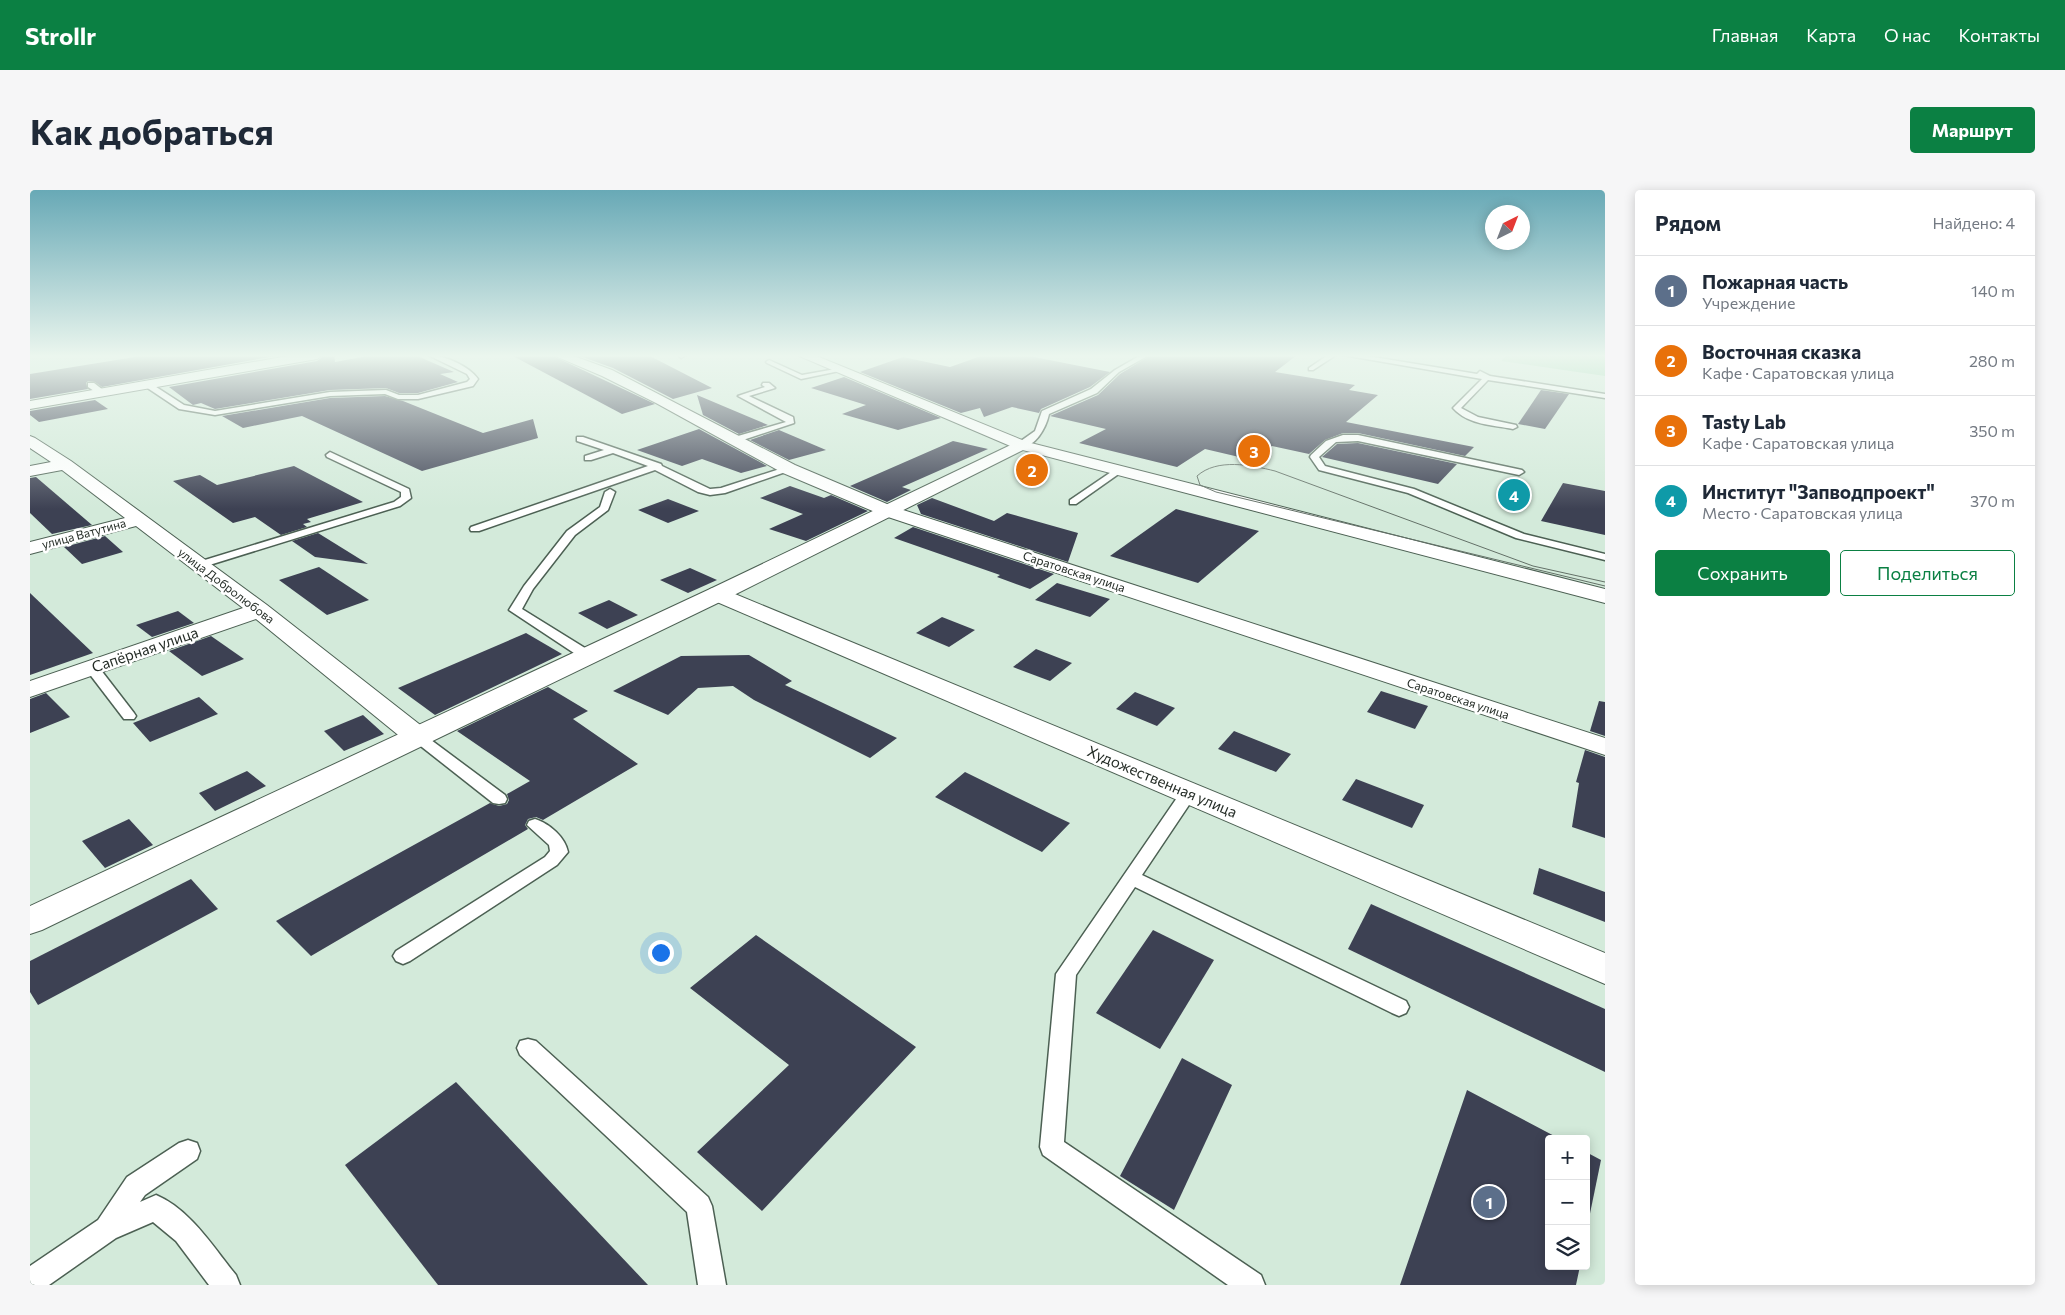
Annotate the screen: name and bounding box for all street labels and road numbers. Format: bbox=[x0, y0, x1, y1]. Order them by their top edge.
street label: улица Ватутина bbox=[40, 515, 127, 551]
street label: улица Добролюбова bbox=[176, 544, 277, 626]
street label: Саратовская улица bbox=[1021, 548, 1127, 594]
street label: Сапёрная улица bbox=[89, 622, 200, 676]
street label: Саратовская улица bbox=[1405, 675, 1511, 721]
street label: Художественная улица bbox=[1085, 741, 1240, 821]

